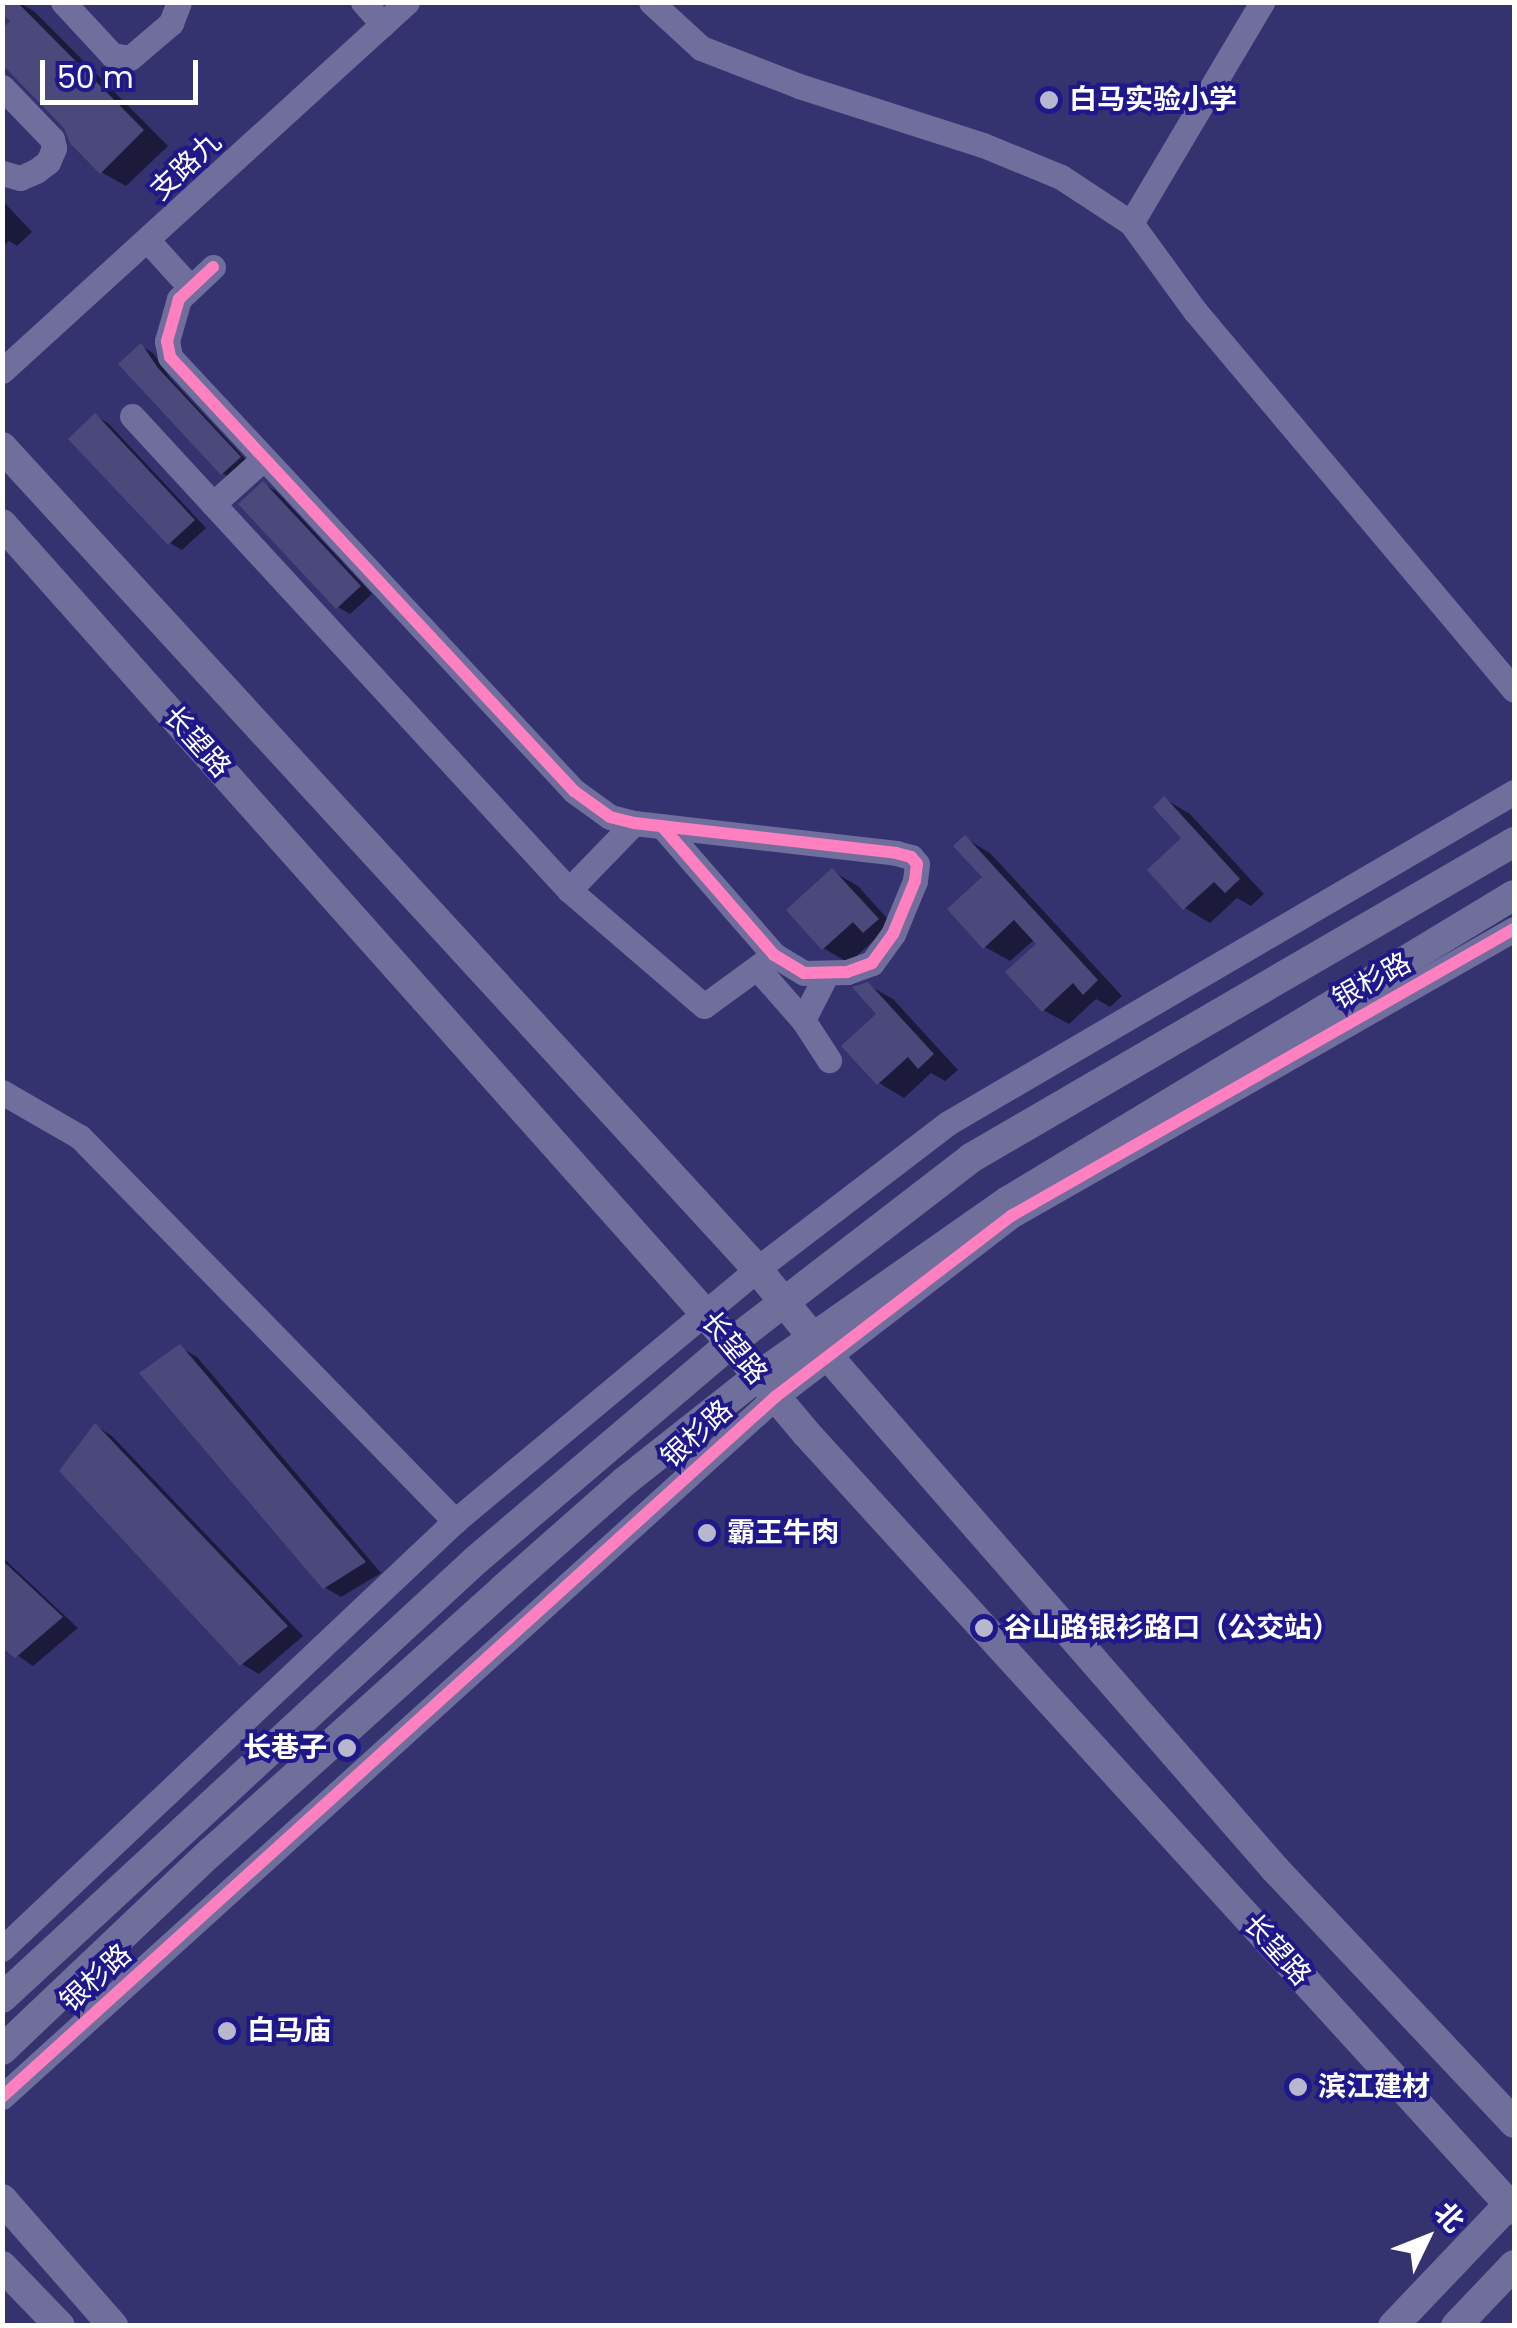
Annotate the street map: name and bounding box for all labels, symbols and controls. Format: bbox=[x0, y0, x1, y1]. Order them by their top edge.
scale bar bbox=[45, 40, 202, 102]
text: 50 m bbox=[57, 56, 134, 99]
place label: 白马实验小学 bbox=[1069, 83, 1237, 117]
marker: 白马实验小学 bbox=[1038, 89, 1060, 111]
street label: 支路九 bbox=[144, 125, 228, 207]
street label: 长望路 bbox=[156, 700, 238, 784]
street label: 银杉路 bbox=[1327, 946, 1417, 1016]
street label: 长望路 bbox=[694, 1305, 774, 1391]
street label: 银杉路 bbox=[655, 1393, 739, 1475]
place label: 霸王牛肉 bbox=[727, 1516, 839, 1550]
marker: 霸王牛肉 bbox=[696, 1522, 718, 1544]
place label: 谷山路银衫路口（公交站） bbox=[1004, 1611, 1340, 1645]
marker: 谷山路银衫路口（公交站） bbox=[973, 1617, 995, 1639]
place label: 长巷子 bbox=[243, 1731, 327, 1765]
marker: 长巷子 bbox=[336, 1737, 358, 1759]
street label: 长望路 bbox=[1236, 1908, 1318, 1992]
street label: 银杉路 bbox=[54, 1937, 138, 2019]
place label: 白马庙 bbox=[247, 2014, 331, 2048]
marker: 白马庙 bbox=[216, 2020, 238, 2042]
place label: 滨江建材 bbox=[1318, 2070, 1430, 2104]
marker: 滨江建材 bbox=[1287, 2076, 1309, 2098]
north arrow bbox=[1377, 2188, 1477, 2288]
text: 北 bbox=[1425, 2194, 1473, 2241]

